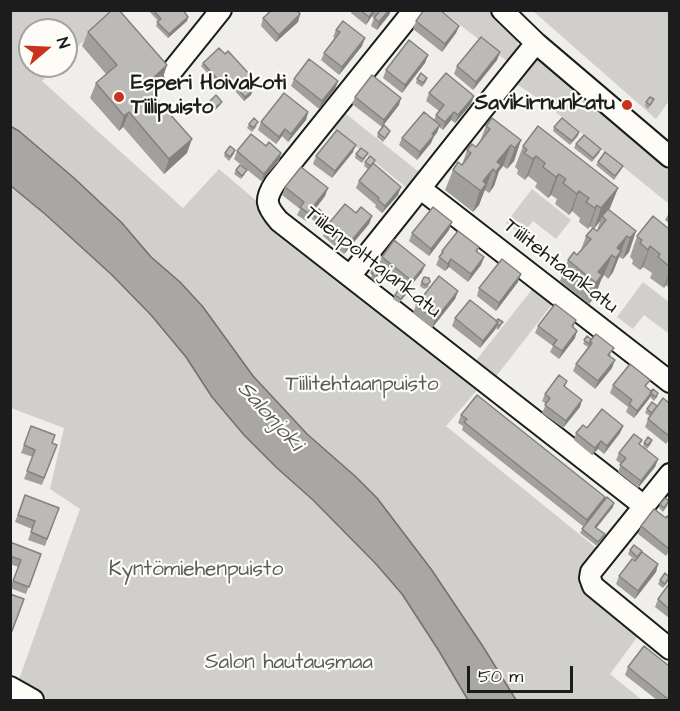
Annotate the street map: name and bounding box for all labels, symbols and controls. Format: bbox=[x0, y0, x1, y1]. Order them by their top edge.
north arrow bbox=[18, 18, 78, 78]
text: N bbox=[51, 34, 75, 51]
place label: Esperi Hoivakoti Tiilipuisto bbox=[131, 72, 286, 122]
marker: Esperi Hoivakoti Tiilipuisto bbox=[112, 90, 126, 104]
place label: Savikirnunkatu bbox=[475, 92, 615, 118]
marker: Savikirnunkatu bbox=[620, 98, 634, 112]
street label: Tiilenpolttajankatu bbox=[299, 202, 445, 324]
street label: Tiilitehtaankatu bbox=[497, 214, 623, 320]
park label: Tiilitehtaanpuisto bbox=[286, 373, 438, 399]
water label: Salonjoki bbox=[231, 376, 307, 458]
park label: Kyntömiehenpuisto bbox=[109, 558, 283, 584]
park label: Salon hautausmaa bbox=[205, 651, 373, 677]
scale bar bbox=[470, 654, 576, 692]
text: 50 m bbox=[478, 664, 523, 689]

